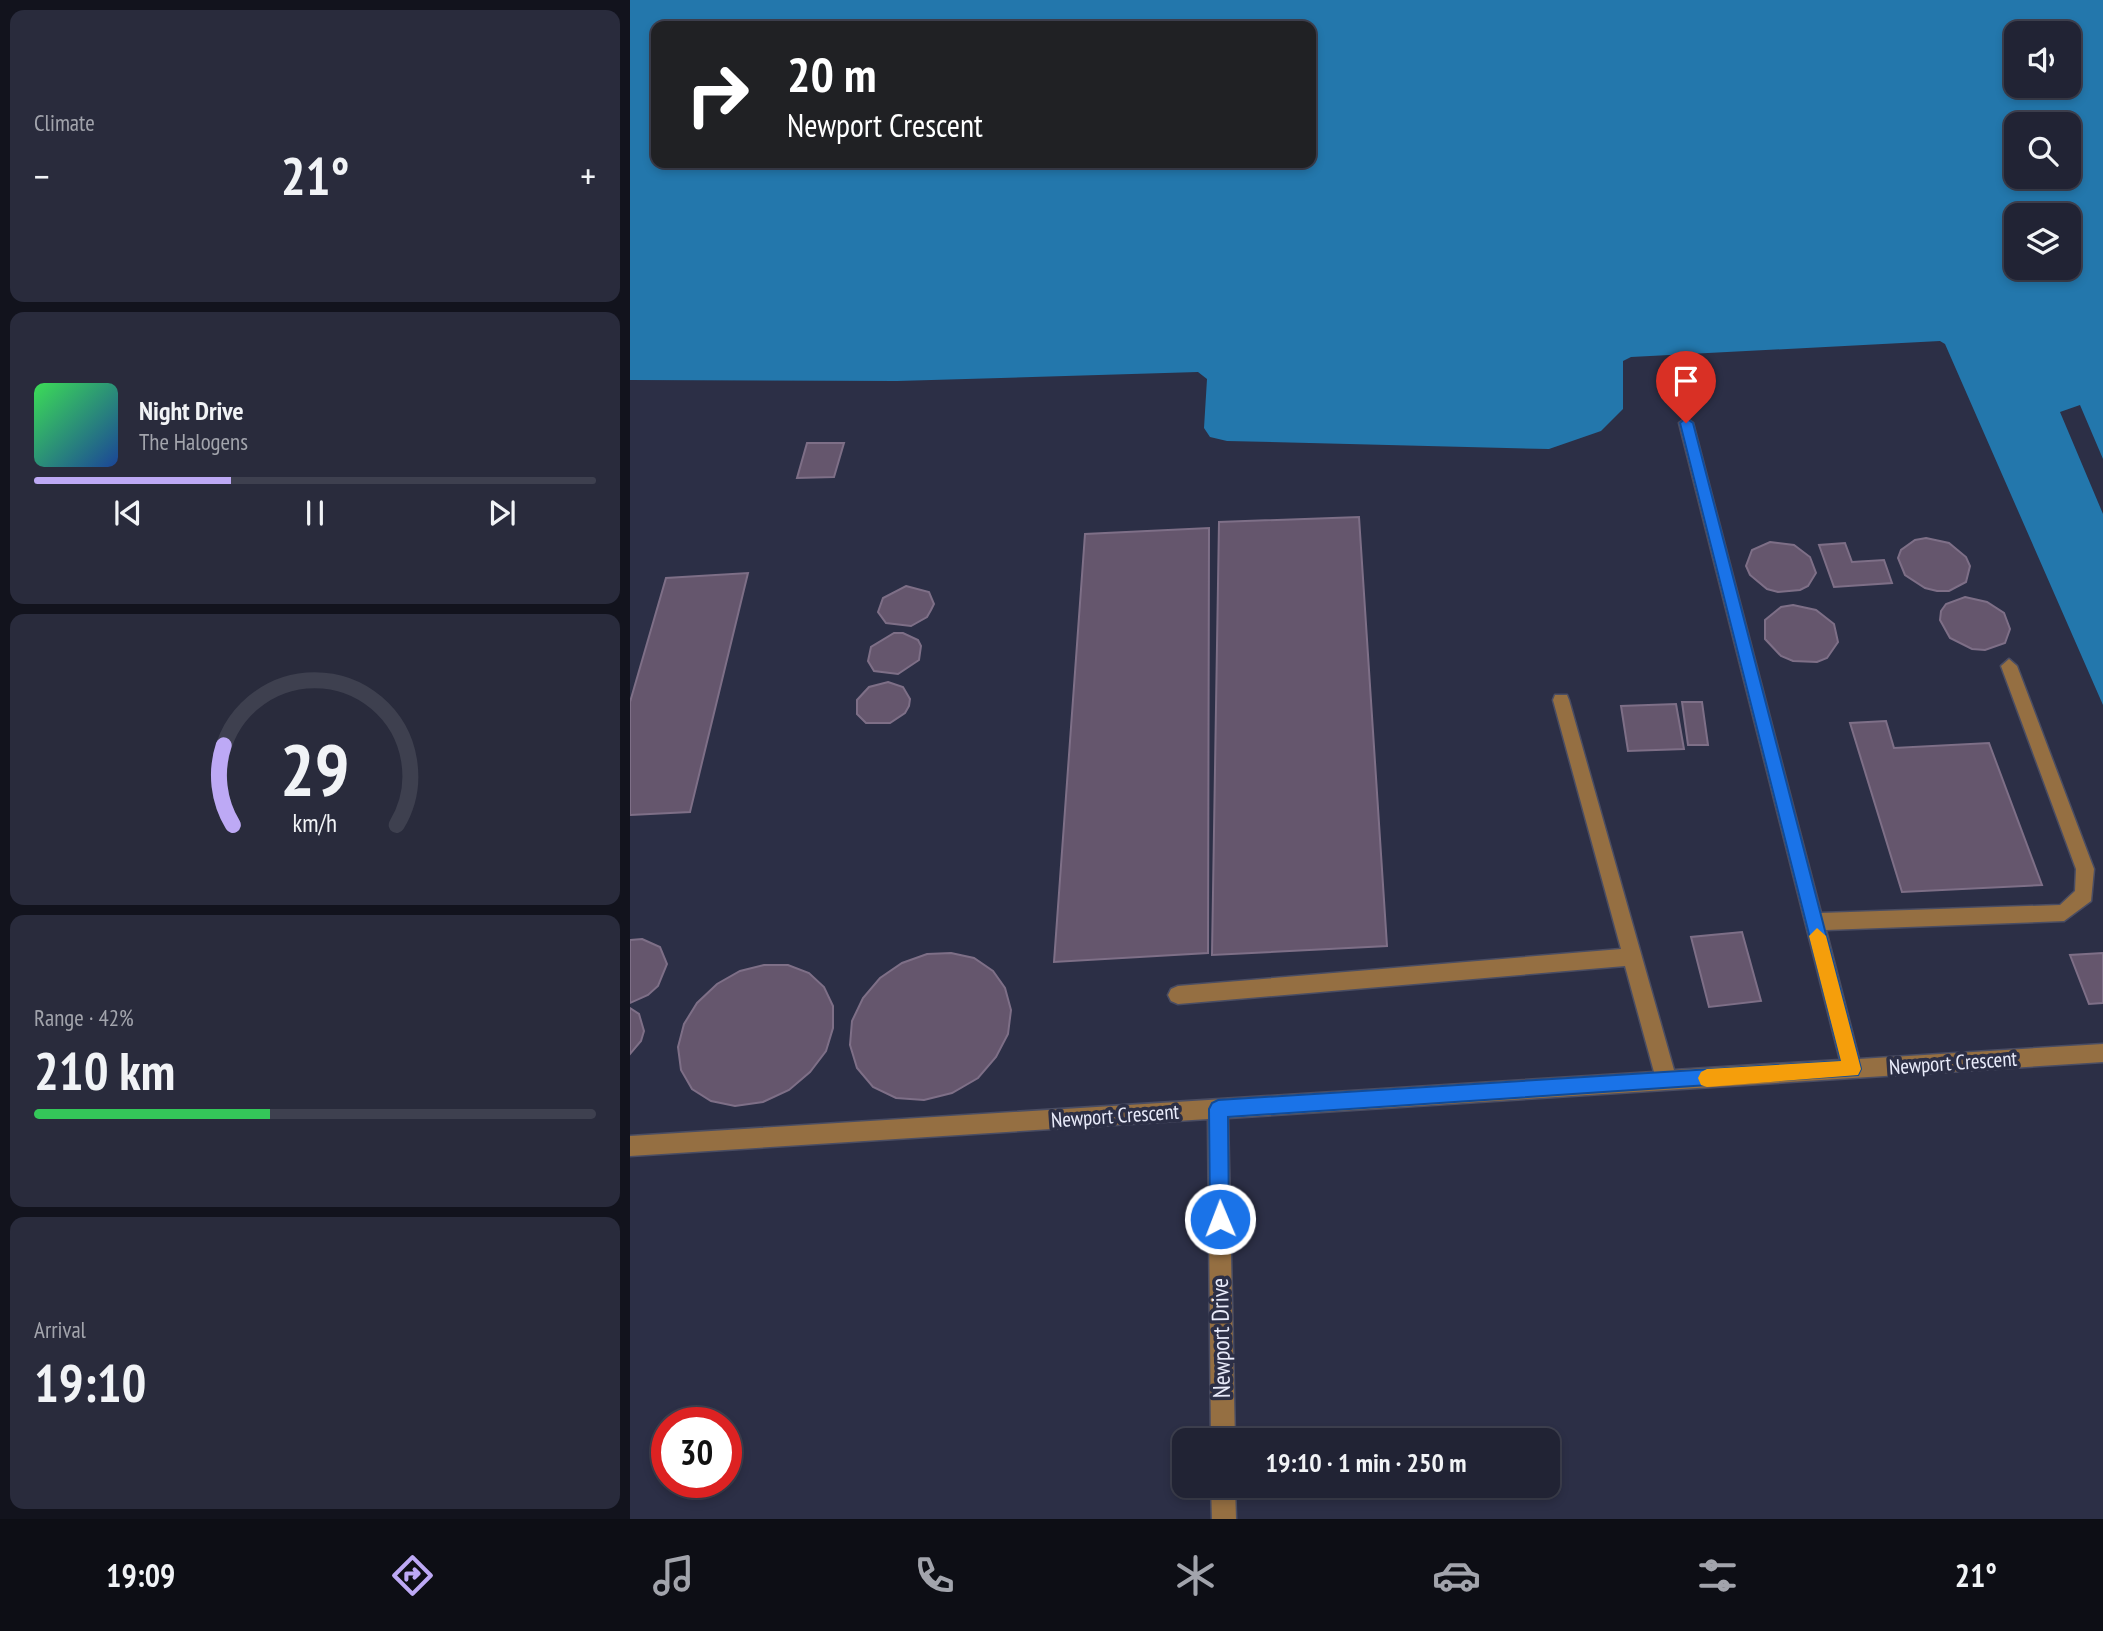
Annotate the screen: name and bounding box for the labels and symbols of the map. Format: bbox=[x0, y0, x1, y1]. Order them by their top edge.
pin bbox=[1656, 351, 1716, 423]
street label: Newport Crescent bbox=[1888, 1045, 2018, 1080]
street label: Newport Crescent bbox=[1050, 1098, 1180, 1133]
position arrow bbox=[1183, 1182, 1257, 1256]
street label: Newport Drive bbox=[1204, 1278, 1237, 1398]
speed limit sign: 30 bbox=[651, 1407, 742, 1498]

